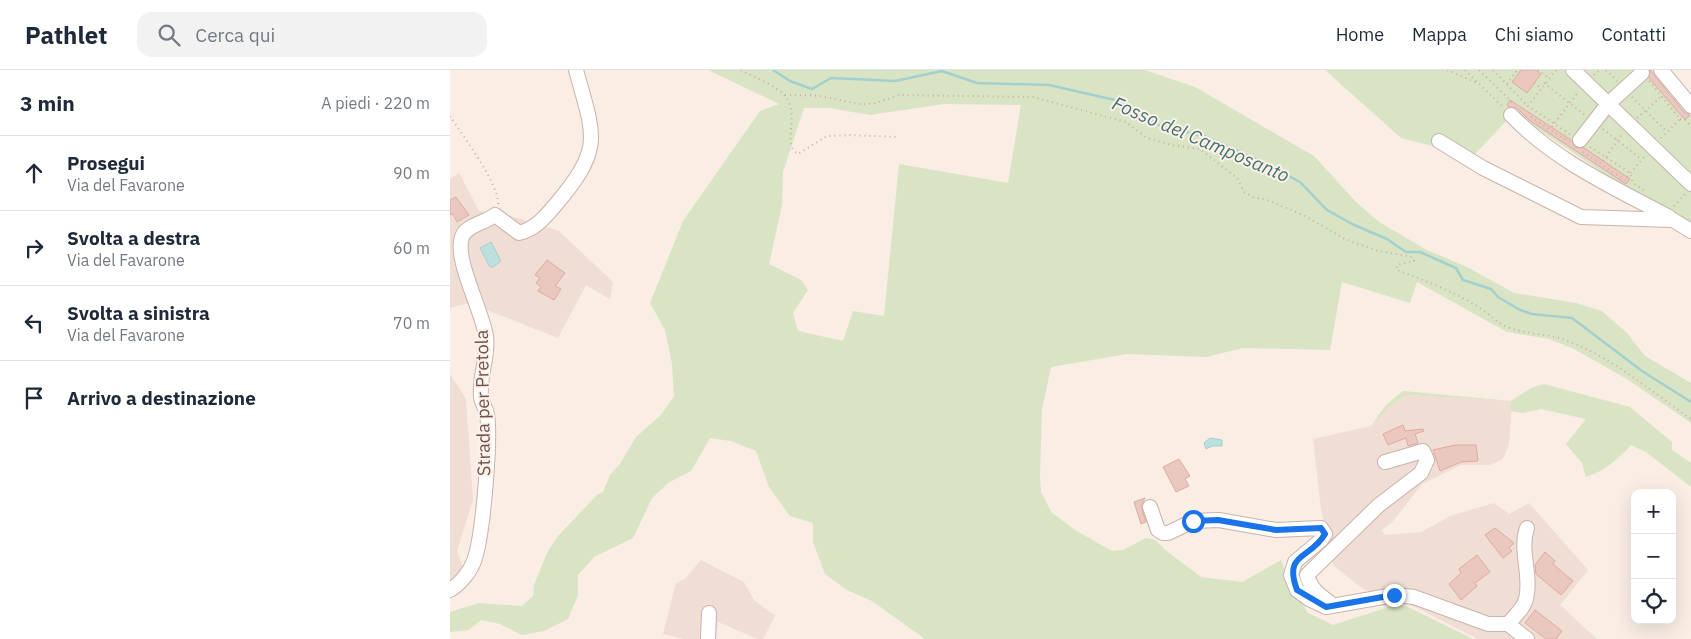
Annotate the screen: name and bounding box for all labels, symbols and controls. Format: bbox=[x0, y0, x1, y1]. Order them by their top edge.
search box bbox=[137, 12, 487, 57]
text: Pathlet bbox=[25, 19, 107, 51]
icon: search bbox=[155, 21, 183, 49]
text: Cerca qui bbox=[195, 23, 275, 47]
text: Home bbox=[1336, 23, 1384, 46]
text: Mappa bbox=[1412, 23, 1467, 46]
text: Chi siamo bbox=[1495, 23, 1574, 46]
text: Contatti bbox=[1602, 23, 1666, 46]
text: 3 min bbox=[20, 89, 75, 117]
water label: Fosso del Camposanto bbox=[1109, 91, 1293, 187]
text: A piedi · 220 m bbox=[321, 93, 430, 113]
text: Prosegui bbox=[67, 151, 145, 175]
icon: ahead bbox=[20, 159, 48, 187]
text: 90 m bbox=[393, 163, 430, 183]
text: Via del Favarone bbox=[67, 175, 185, 195]
text: Svolta a destra bbox=[67, 226, 200, 250]
icon: right bbox=[20, 234, 48, 262]
text: 60 m bbox=[393, 238, 430, 258]
text: Via del Favarone bbox=[67, 250, 185, 270]
text: Svolta a sinistra bbox=[67, 301, 210, 325]
icon: left bbox=[20, 309, 48, 337]
text: 70 m bbox=[393, 313, 430, 333]
text: Via del Favarone bbox=[67, 325, 185, 345]
street label: Strada per Pretola bbox=[470, 329, 495, 476]
icon: arrive bbox=[20, 384, 48, 412]
text: Arrivo a destinazione bbox=[67, 386, 256, 410]
map controls bbox=[1631, 489, 1676, 624]
button: + bbox=[1631, 489, 1676, 534]
route start bbox=[1182, 510, 1205, 533]
button: − bbox=[1631, 534, 1676, 579]
button: locate bbox=[1631, 579, 1676, 624]
route end bbox=[1383, 584, 1406, 607]

